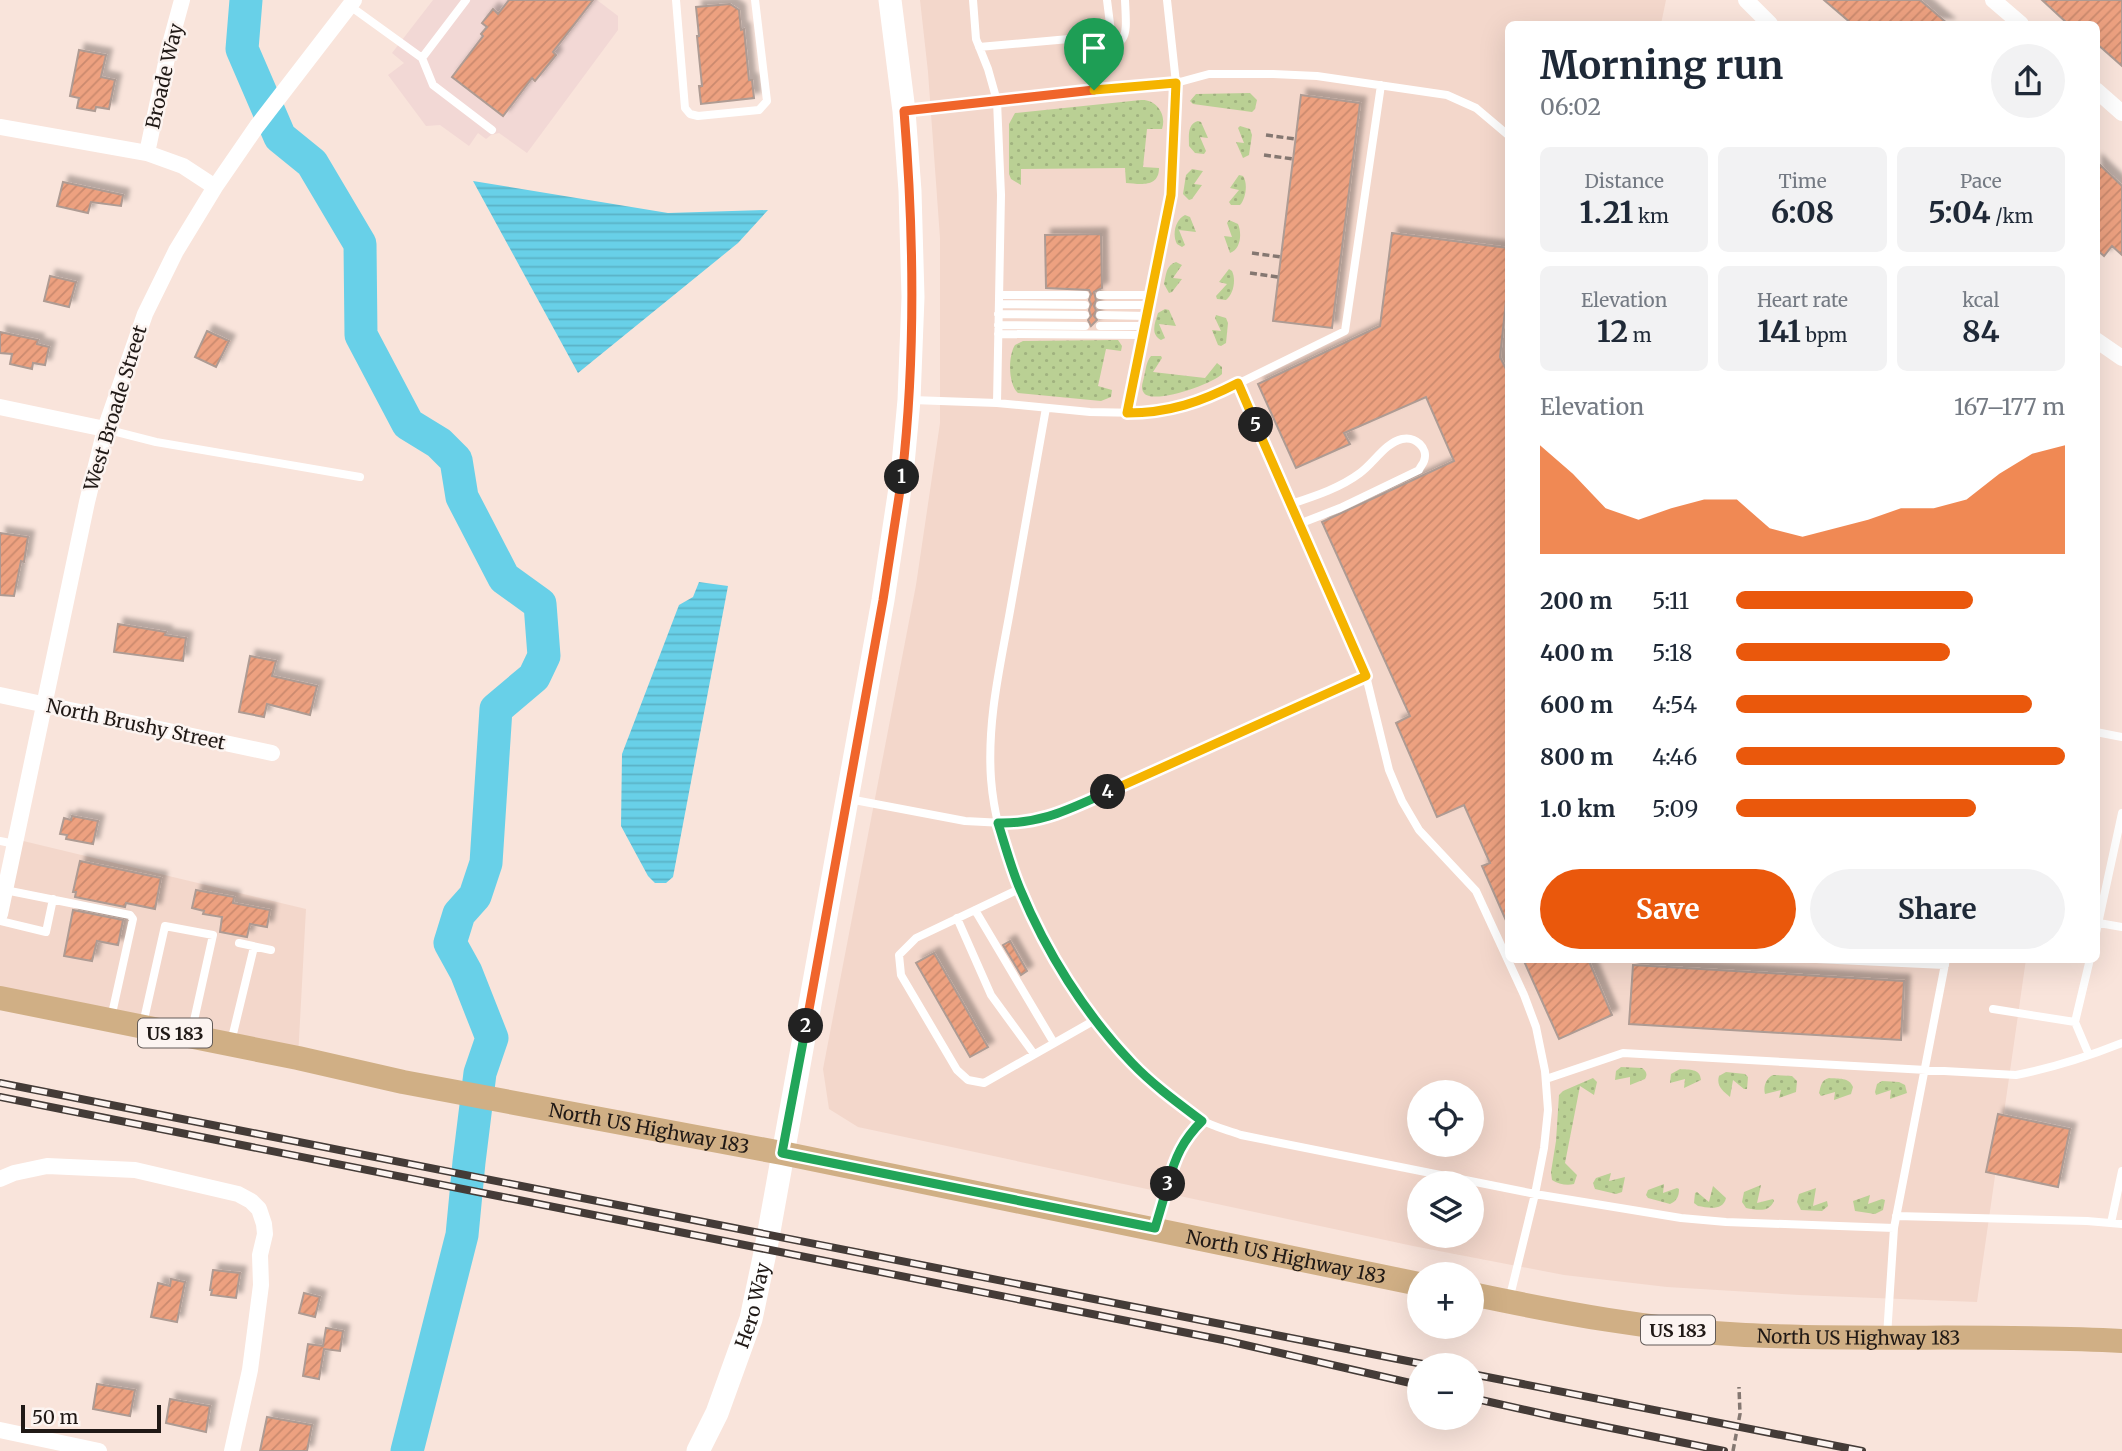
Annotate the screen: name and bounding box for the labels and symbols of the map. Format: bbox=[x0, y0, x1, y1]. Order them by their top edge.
pin bbox=[1064, 18, 1124, 90]
street label: Broade Way bbox=[140, 21, 188, 131]
street label: West Broade Street bbox=[78, 322, 152, 495]
pin: 5 bbox=[1238, 408, 1274, 442]
pin: 1 bbox=[884, 460, 920, 494]
street label: North Brushy Street bbox=[44, 693, 228, 755]
pin: 4 bbox=[1090, 774, 1126, 810]
pin: 2 bbox=[788, 1009, 824, 1044]
road number: US 183 bbox=[138, 1018, 212, 1048]
street label: North US Highway 183 bbox=[547, 1098, 751, 1159]
pin: 3 bbox=[1150, 1166, 1186, 1202]
street label: North US Highway 183 bbox=[1184, 1224, 1388, 1289]
street label: Hero Way bbox=[729, 1260, 775, 1352]
road number: US 183 bbox=[1641, 1316, 1715, 1344]
street label: North US Highway 183 bbox=[1756, 1324, 1960, 1350]
scale bar bbox=[21, 1402, 161, 1434]

